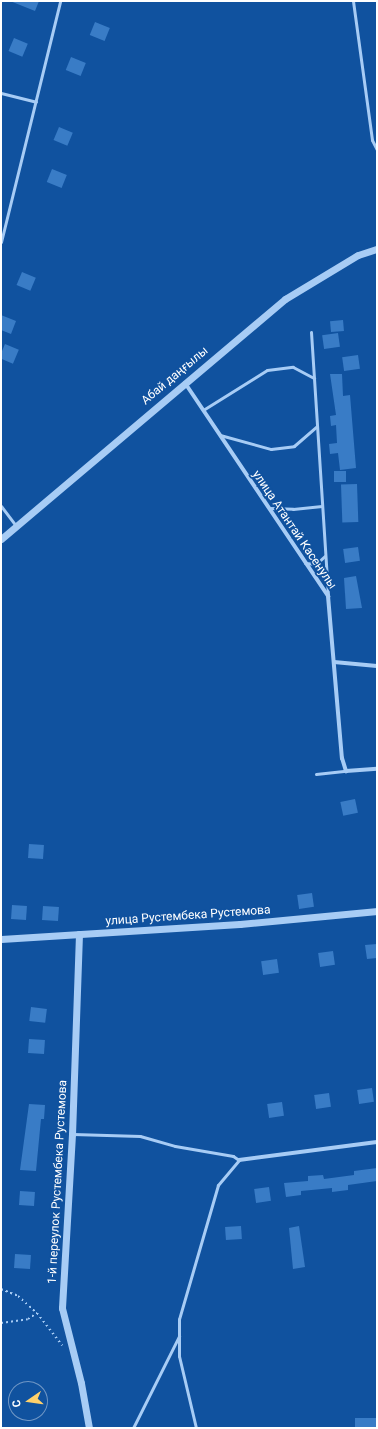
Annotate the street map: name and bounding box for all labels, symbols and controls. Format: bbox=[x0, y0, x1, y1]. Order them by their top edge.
street label: Абай даңғылы bbox=[139, 344, 211, 408]
street label: улица Атантай Касенулы bbox=[249, 468, 339, 592]
street label: улица Рустембека Рустемова bbox=[105, 903, 271, 929]
street label: 1-й переулок Рустембека Рустемова bbox=[45, 1080, 71, 1284]
north arrow bbox=[8, 1381, 48, 1421]
text: С bbox=[10, 1399, 24, 1409]

